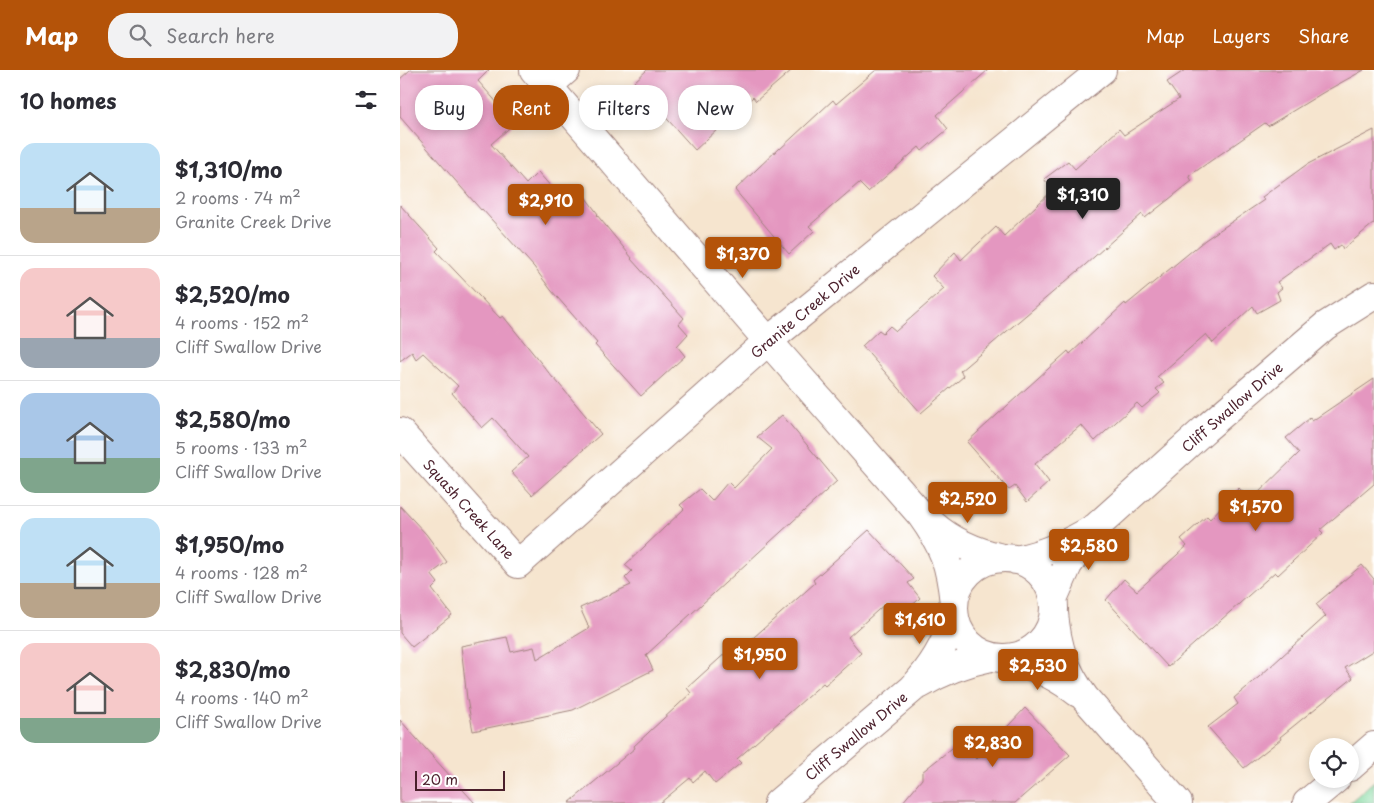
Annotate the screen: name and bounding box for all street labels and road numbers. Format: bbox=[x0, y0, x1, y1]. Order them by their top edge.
street label: Granite Creek Drive bbox=[746, 259, 864, 363]
street label: Cliff Swallow Drive bbox=[1177, 357, 1287, 457]
street label: Squash Creek Lane bbox=[418, 454, 520, 564]
street label: Cliff Swallow Drive bbox=[800, 687, 912, 785]

